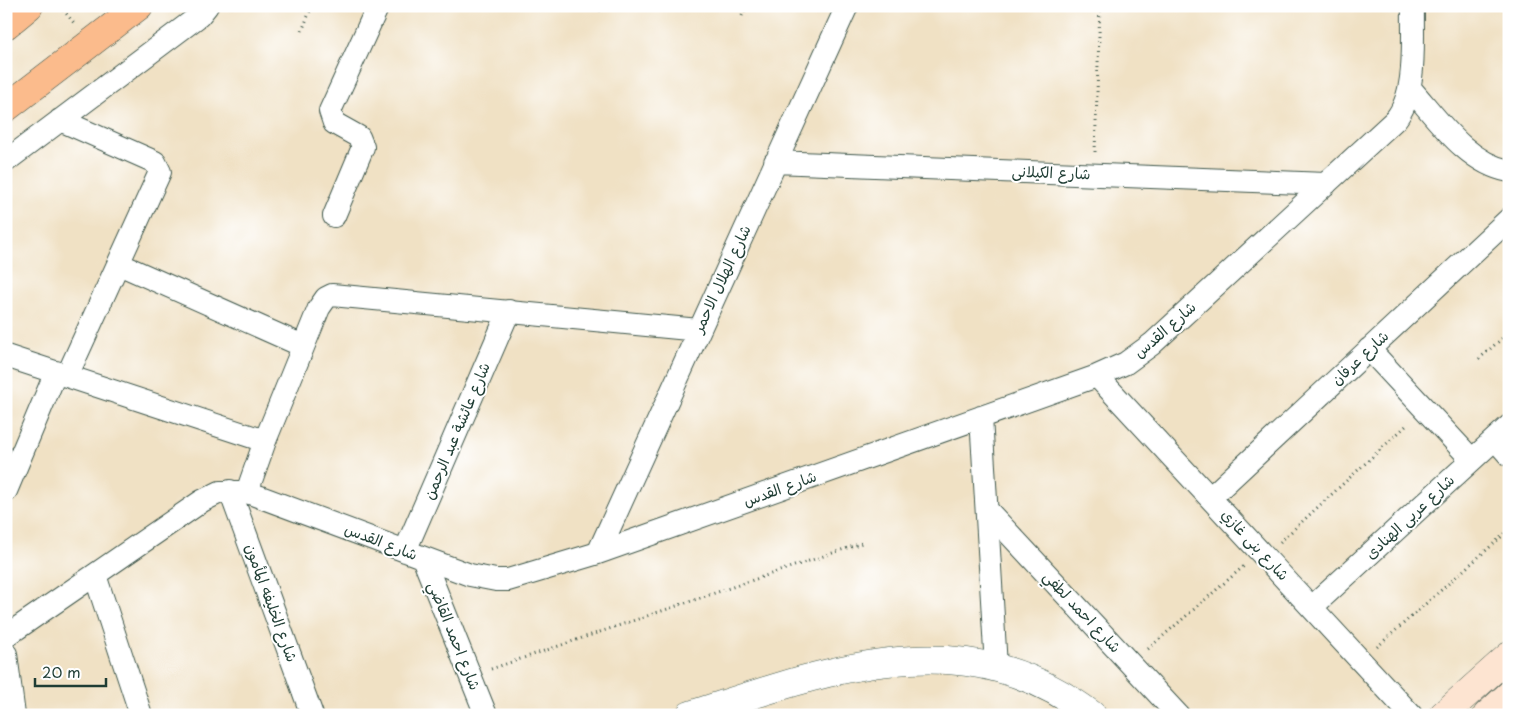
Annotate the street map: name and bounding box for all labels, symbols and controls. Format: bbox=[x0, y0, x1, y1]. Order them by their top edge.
street label: شارع الكيلانى bbox=[1011, 159, 1091, 184]
street label: شارع الهلال الاحمر bbox=[685, 221, 756, 338]
street label: شارع القدس bbox=[1128, 295, 1200, 363]
street label: شارع عرفان bbox=[1325, 324, 1393, 390]
street label: شارع عائشة عبد الرحمن bbox=[416, 358, 495, 503]
street label: شارع القدس bbox=[740, 464, 819, 511]
street label: شارع عربى الهنادى bbox=[1359, 468, 1459, 564]
street label: شارع بنى غازي bbox=[1216, 503, 1295, 586]
street label: شارع القدس bbox=[342, 516, 421, 565]
street label: شارع الخليفه المأمون bbox=[240, 540, 305, 665]
street label: شارع احمد لطفي bbox=[1037, 565, 1127, 659]
street label: شارع احمد القاضي bbox=[420, 578, 488, 694]
scale bar bbox=[35, 656, 106, 688]
text: 20 m bbox=[42, 660, 81, 683]

